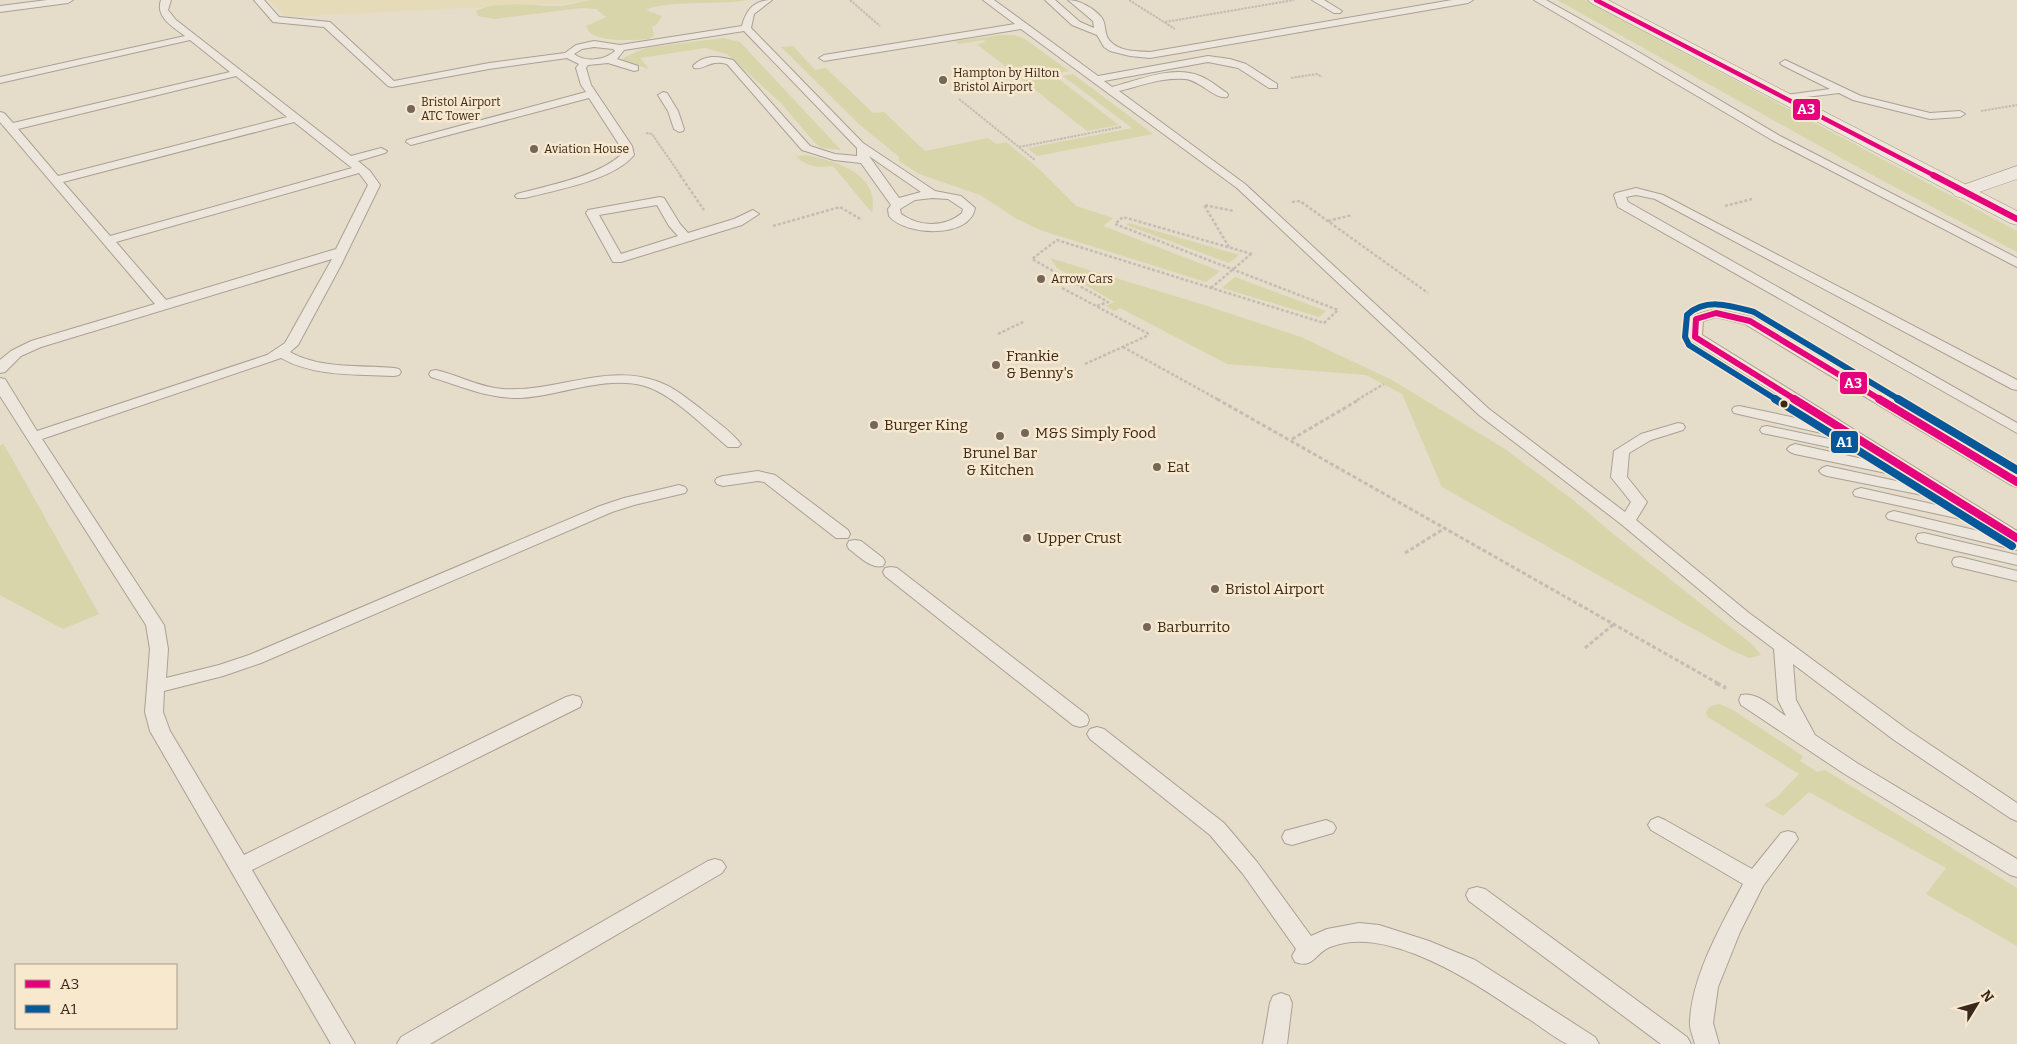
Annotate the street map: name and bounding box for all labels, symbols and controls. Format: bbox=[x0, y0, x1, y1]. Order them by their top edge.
place label: Hampton by Hilton Bristol Airport bbox=[953, 66, 1060, 94]
marker: Hampton by Hilton Bristol Airport bbox=[937, 74, 949, 86]
place label: Bristol Airport ATC Tower bbox=[421, 95, 501, 123]
line badge: A3 bbox=[1792, 98, 1821, 121]
text: A3 bbox=[1797, 101, 1815, 118]
marker: Bristol Airport ATC Tower bbox=[405, 103, 417, 115]
place label: Aviation House bbox=[544, 142, 629, 156]
marker: Aviation House bbox=[528, 143, 540, 155]
place label: Arrow Cars bbox=[1051, 272, 1113, 286]
marker: Arrow Cars bbox=[1035, 273, 1047, 285]
place label: Frankie & Benny's bbox=[1006, 347, 1073, 382]
marker: Frankie & Benny's bbox=[990, 359, 1002, 371]
line badge: A3 bbox=[1839, 371, 1868, 395]
text: A3 bbox=[1844, 375, 1862, 392]
unlabelled marker bbox=[1779, 399, 1789, 409]
place label: Burger King bbox=[884, 416, 968, 434]
marker: Burger King bbox=[868, 419, 880, 431]
place label: M&S Simply Food bbox=[1035, 424, 1156, 442]
marker: M&S Simply Food bbox=[1019, 427, 1031, 439]
marker: Brunel Bar & Kitchen bbox=[994, 430, 1006, 442]
line badge: A1 bbox=[1830, 430, 1859, 454]
text: A1 bbox=[1836, 434, 1852, 451]
place label: Brunel Bar & Kitchen bbox=[963, 444, 1038, 479]
place label: Eat bbox=[1167, 458, 1190, 476]
marker: Eat bbox=[1151, 461, 1163, 473]
place label: Upper Crust bbox=[1037, 529, 1122, 547]
marker: Upper Crust bbox=[1021, 532, 1033, 544]
place label: Bristol Airport bbox=[1225, 580, 1325, 598]
marker: Bristol Airport bbox=[1209, 583, 1221, 595]
place label: Barburrito bbox=[1157, 618, 1230, 636]
marker: Barburrito bbox=[1141, 621, 1153, 633]
legend bbox=[15, 964, 178, 1029]
text: A3 bbox=[60, 975, 79, 993]
north arrow bbox=[1952, 979, 2002, 1029]
text: N bbox=[1977, 987, 1997, 1006]
text: A1 bbox=[60, 1000, 77, 1018]

